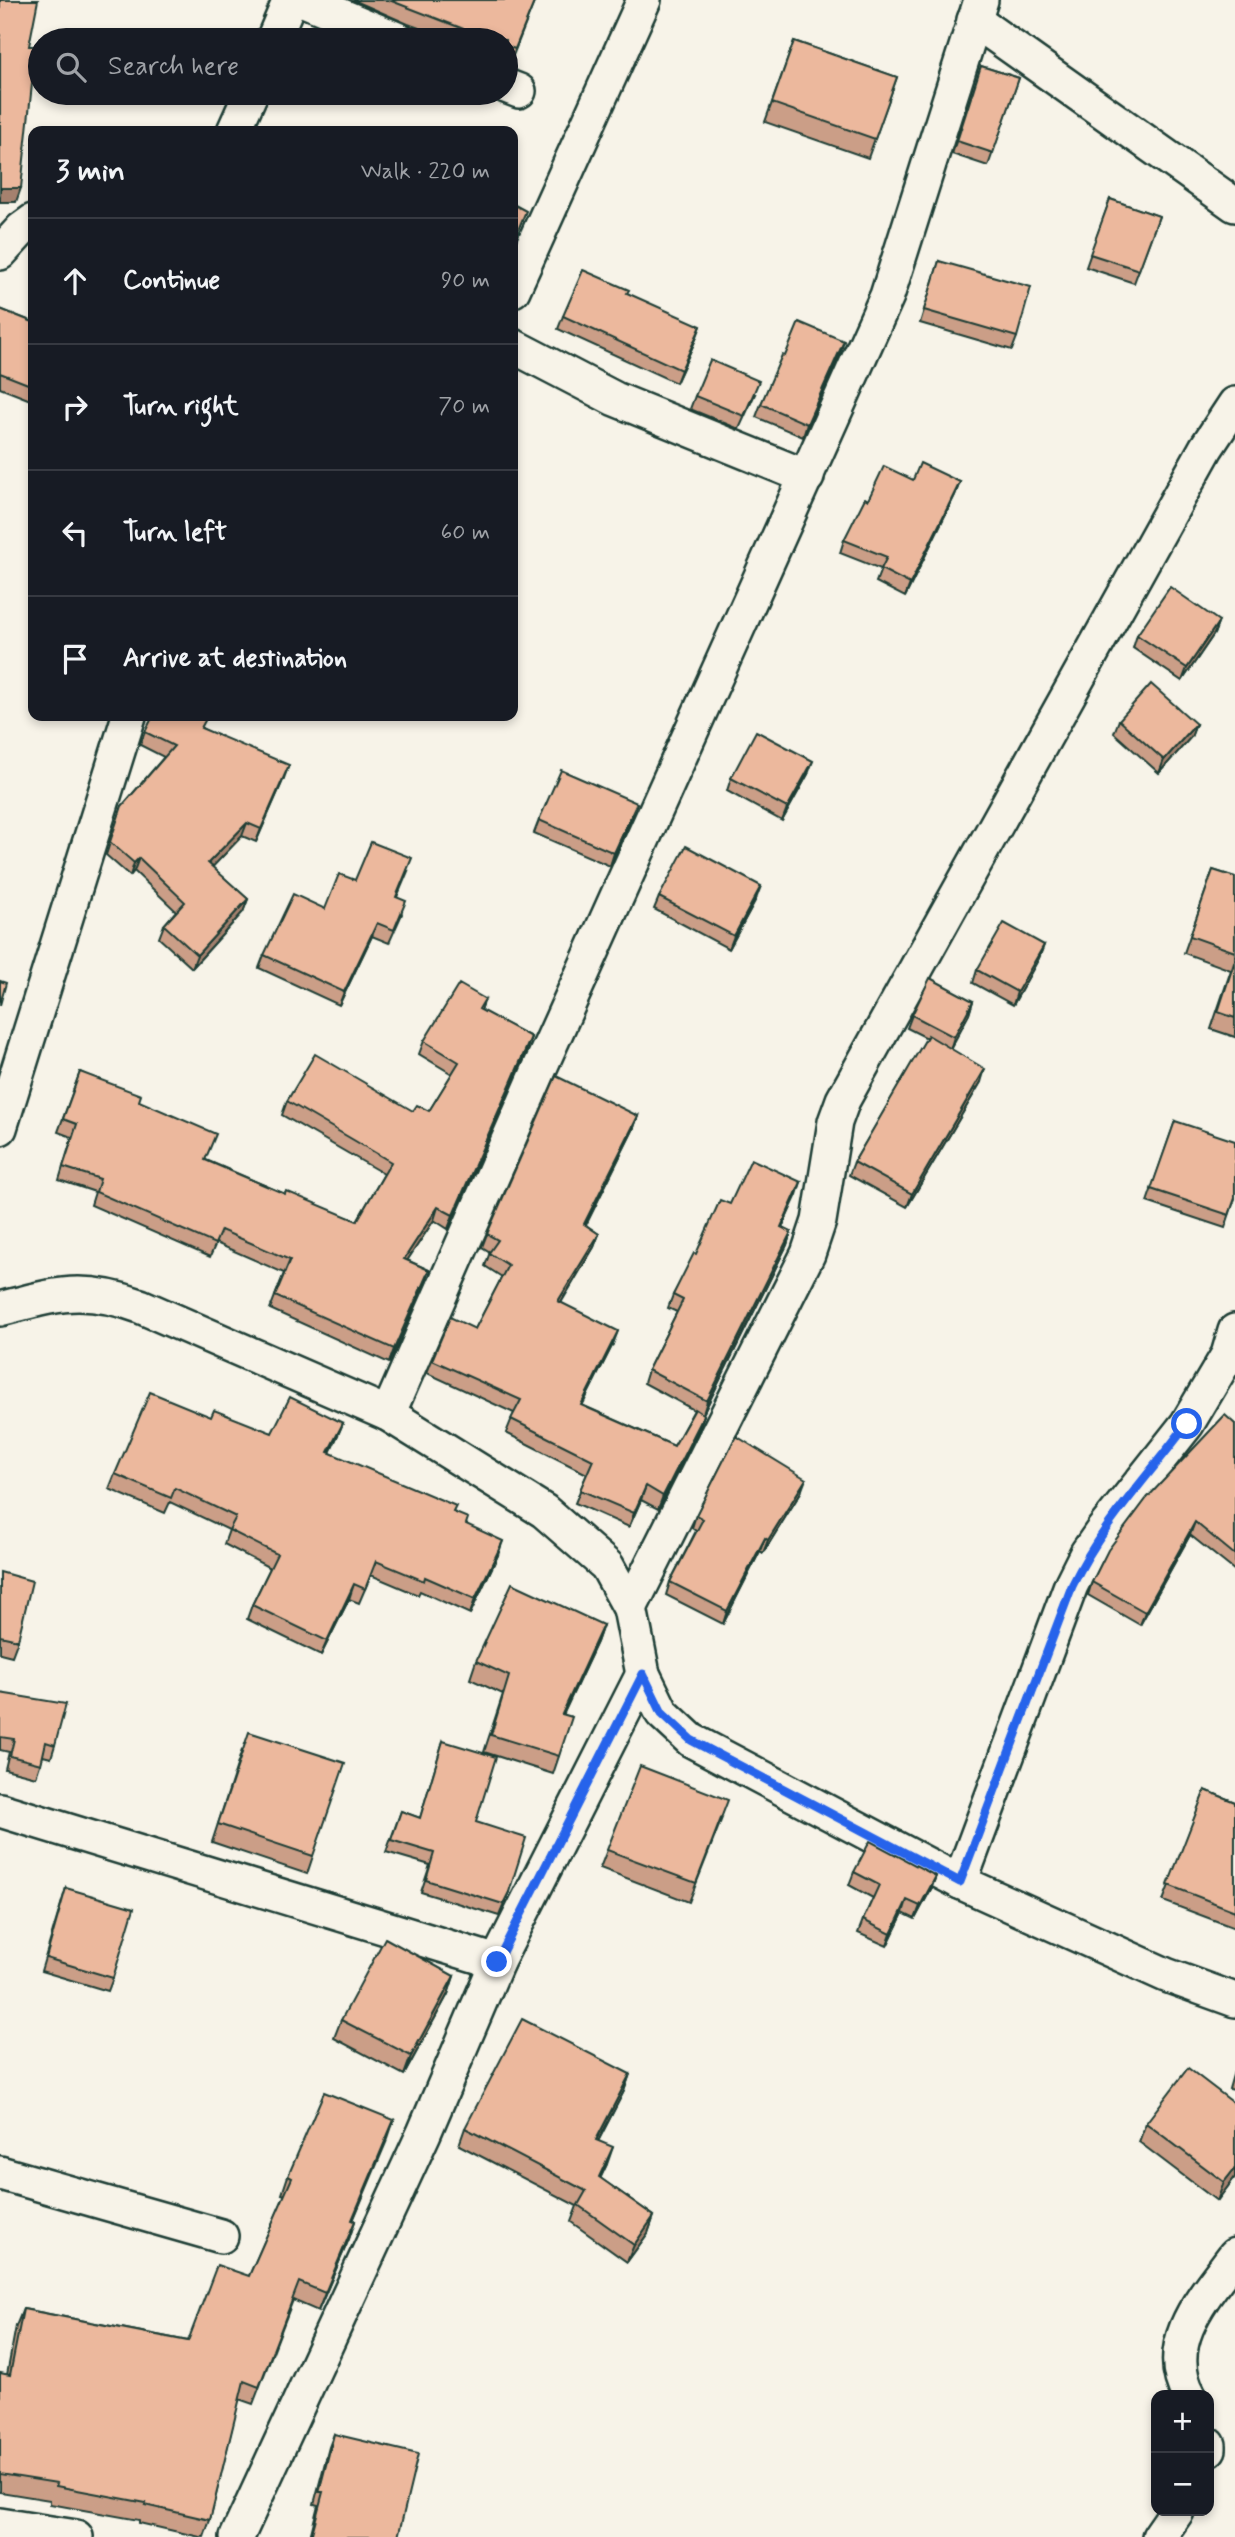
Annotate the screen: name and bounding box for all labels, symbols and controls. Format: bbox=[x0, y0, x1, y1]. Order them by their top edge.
search box bbox=[28, 28, 518, 105]
icon: search bbox=[52, 48, 90, 86]
text: Search here bbox=[108, 50, 239, 84]
text: 3 min bbox=[56, 152, 125, 191]
text: Walk · 220 m bbox=[361, 157, 490, 187]
icon: ahead bbox=[56, 262, 94, 300]
text: Continue bbox=[123, 264, 220, 298]
text: 90 m bbox=[441, 266, 490, 296]
icon: right bbox=[56, 388, 94, 426]
text: Turn right bbox=[123, 390, 239, 424]
text: 70 m bbox=[438, 392, 490, 422]
icon: left bbox=[56, 514, 94, 552]
text: Turn left bbox=[123, 516, 227, 550]
text: 60 m bbox=[441, 518, 490, 548]
icon: arrive bbox=[56, 640, 94, 678]
text: Arrive at destination bbox=[123, 642, 347, 676]
route start bbox=[1171, 1408, 1202, 1439]
route end bbox=[481, 1946, 512, 1977]
map controls bbox=[1151, 2390, 1214, 2516]
button: + bbox=[1151, 2390, 1214, 2453]
button: − bbox=[1151, 2453, 1214, 2516]

